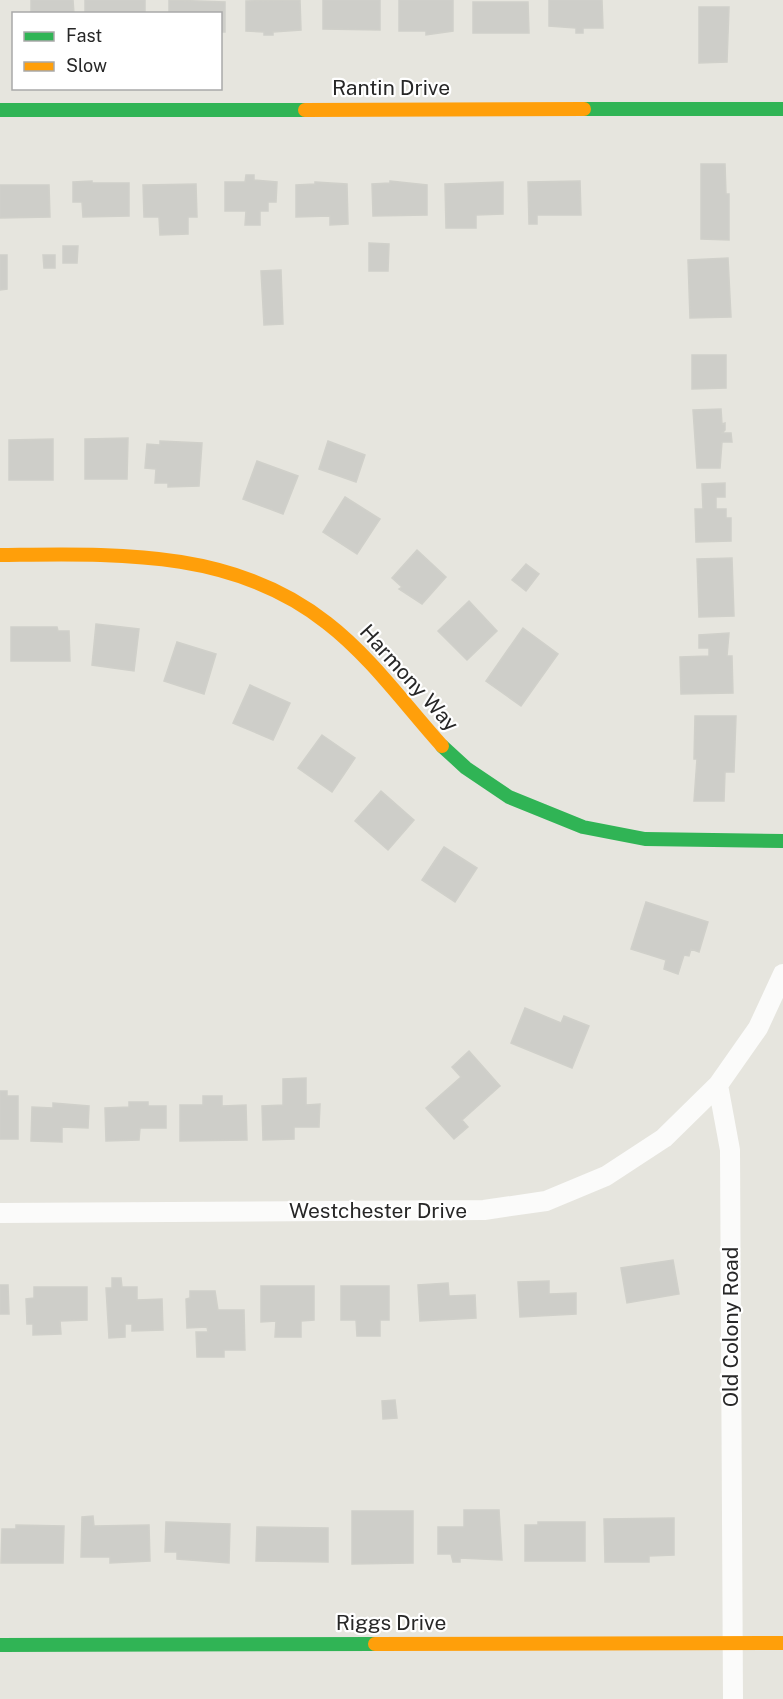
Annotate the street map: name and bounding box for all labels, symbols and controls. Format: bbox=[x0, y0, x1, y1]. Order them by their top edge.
legend bbox=[12, 12, 222, 90]
text: Fast bbox=[66, 25, 102, 46]
text: Slow bbox=[66, 55, 107, 76]
street label: Rantin Drive bbox=[332, 75, 450, 100]
street label: Harmony Way bbox=[355, 619, 464, 736]
street label: Westchester Drive bbox=[289, 1198, 467, 1223]
street label: Old Colony Road bbox=[718, 1247, 743, 1407]
street label: Riggs Drive bbox=[336, 1610, 446, 1635]

